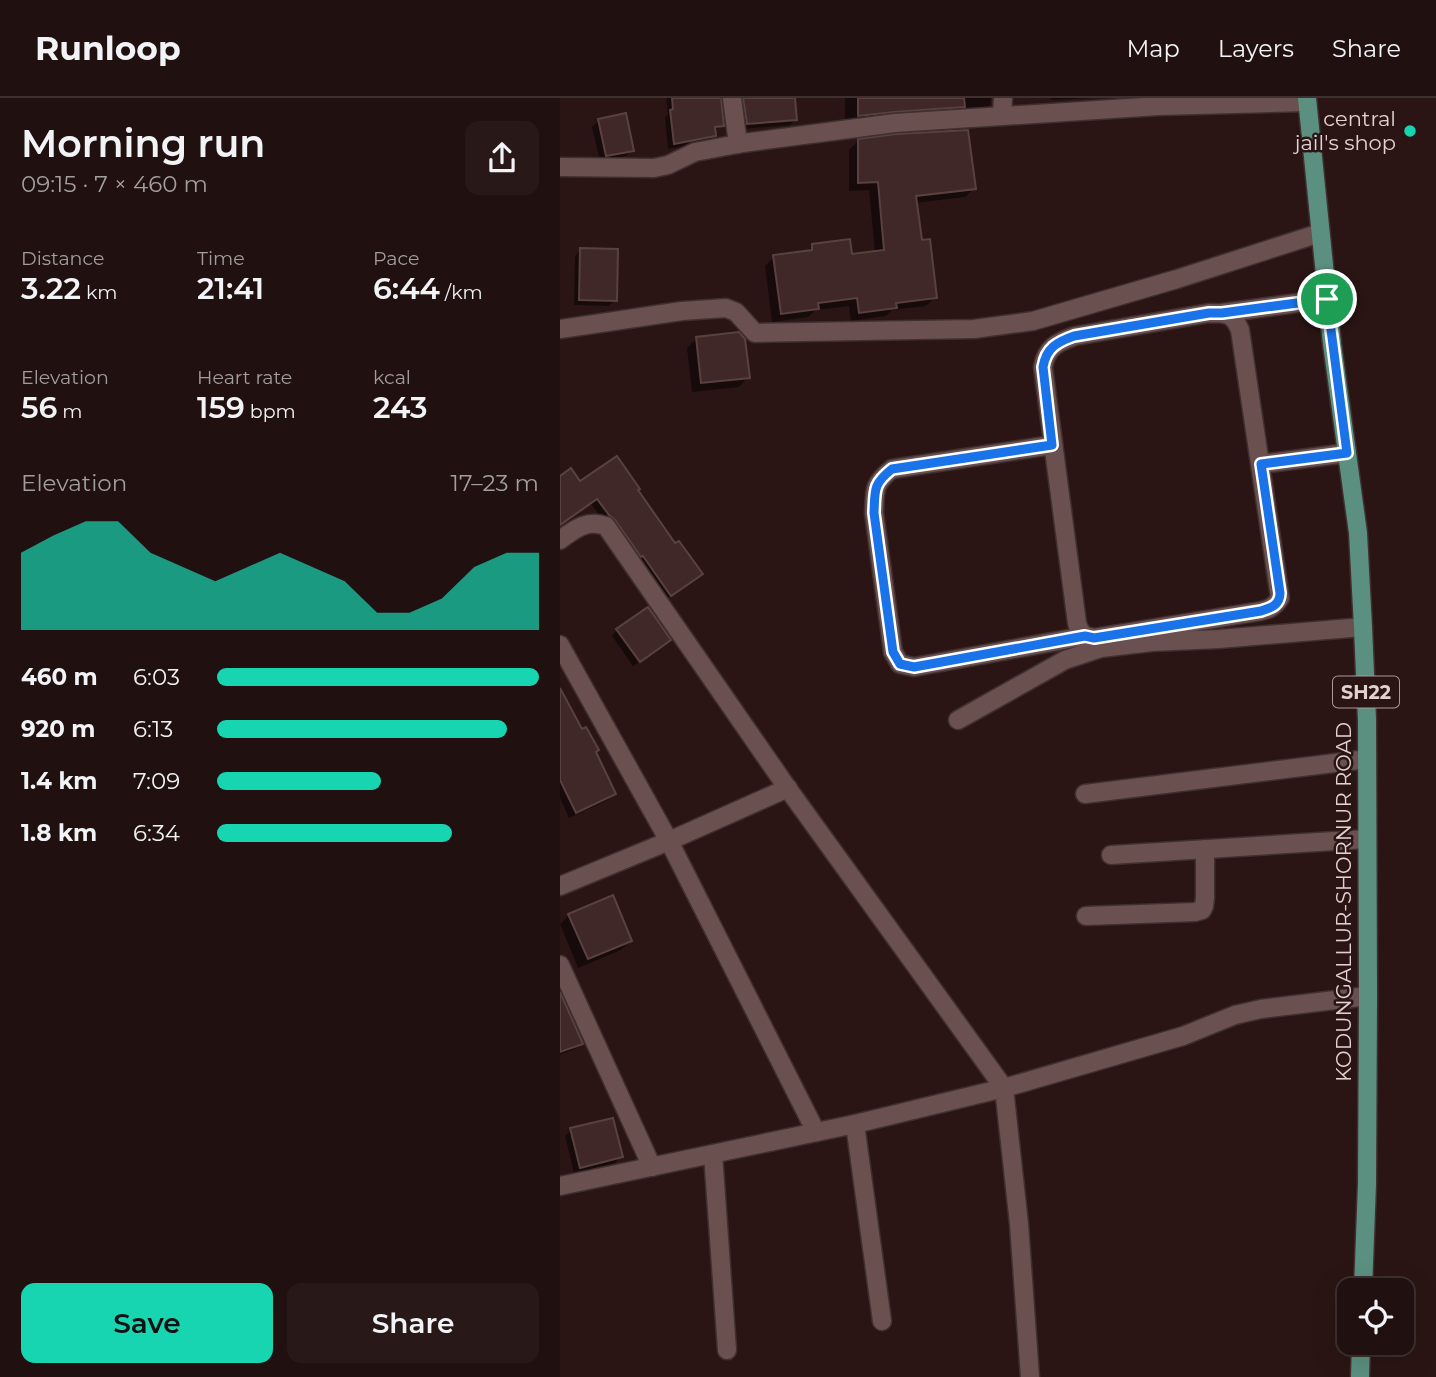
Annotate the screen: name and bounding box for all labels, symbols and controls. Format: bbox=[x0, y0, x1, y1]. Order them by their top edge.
text: Runloop bbox=[35, 28, 181, 68]
text: Map bbox=[1126, 34, 1180, 63]
text: Layers bbox=[1218, 34, 1294, 63]
text: Share bbox=[1332, 34, 1401, 63]
place label: central jail's shop bbox=[1293, 106, 1396, 155]
text: Morning run bbox=[21, 120, 265, 167]
button: share bbox=[465, 121, 539, 195]
marker: central jail's shop bbox=[1402, 123, 1418, 139]
text: 09:15 · 7 × 460 m bbox=[21, 170, 208, 198]
text: Distance bbox=[21, 247, 104, 270]
text: Time bbox=[197, 247, 245, 270]
text: Pace bbox=[373, 247, 420, 270]
pin bbox=[1297, 269, 1357, 329]
text: 3.22 bbox=[21, 270, 81, 307]
text: 21:41 bbox=[197, 270, 264, 307]
text: 6:44 bbox=[373, 270, 440, 307]
icon: arrive bbox=[1308, 280, 1346, 318]
text: km bbox=[81, 281, 117, 304]
text: /km bbox=[440, 281, 483, 304]
text: Elevation bbox=[21, 366, 109, 389]
text: Heart rate bbox=[197, 366, 292, 389]
text: kcal bbox=[373, 366, 411, 389]
text: 56 bbox=[21, 389, 57, 426]
text: 159 bbox=[197, 389, 245, 426]
text: 243 bbox=[373, 389, 428, 426]
text: m bbox=[57, 400, 82, 423]
text: bpm bbox=[245, 400, 296, 423]
text: Elevation bbox=[21, 469, 127, 497]
text: 17–23 m bbox=[451, 469, 539, 497]
text: 460 m bbox=[21, 663, 98, 691]
text: 6:03 bbox=[133, 663, 180, 691]
road number: SH22 bbox=[1333, 677, 1399, 708]
text: 920 m bbox=[21, 715, 95, 743]
text: 6:13 bbox=[133, 715, 173, 743]
street label: KODUNGALLUR-SHORNUR ROAD bbox=[1331, 722, 1356, 1082]
text: 1.4 km bbox=[21, 767, 98, 795]
text: 7:09 bbox=[133, 767, 180, 795]
text: 1.8 km bbox=[21, 819, 97, 847]
text: 6:34 bbox=[133, 819, 180, 847]
map controls bbox=[1337, 1278, 1414, 1355]
button: locate bbox=[1337, 1278, 1414, 1355]
button: Save bbox=[21, 1283, 273, 1363]
button: Share bbox=[287, 1283, 539, 1363]

